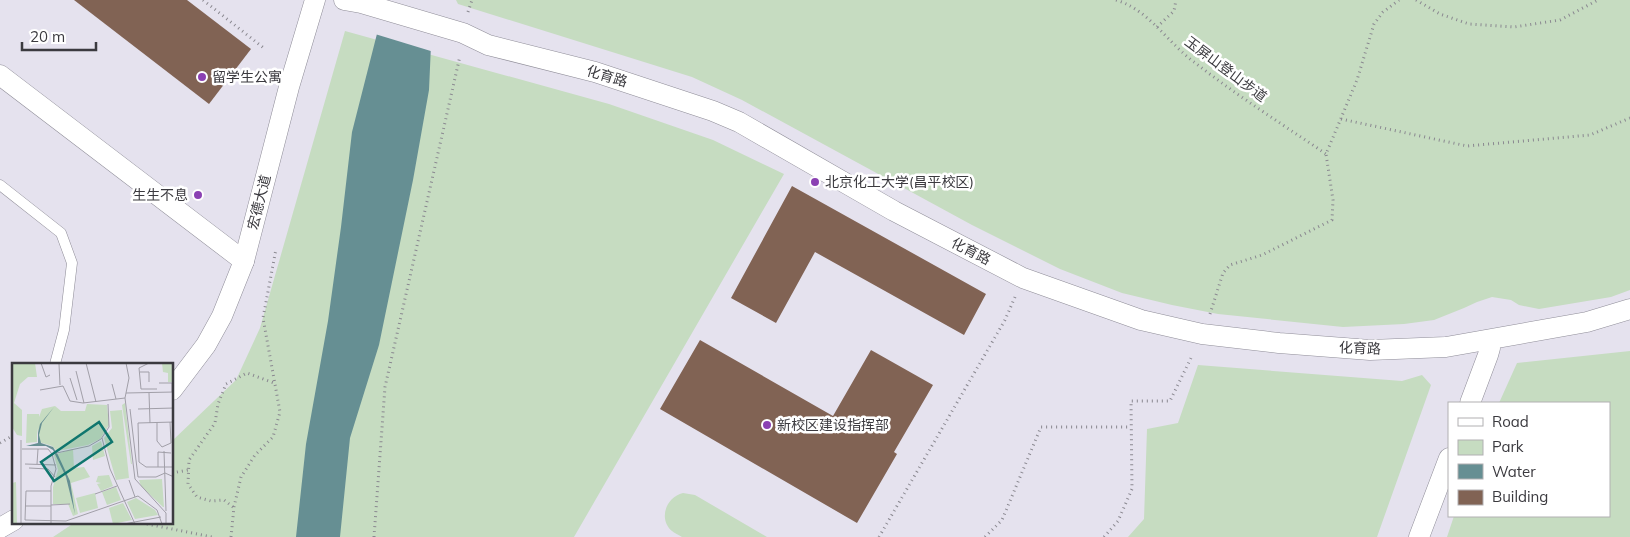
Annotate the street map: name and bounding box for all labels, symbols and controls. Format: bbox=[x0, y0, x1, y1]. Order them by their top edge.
scale bar bbox=[22, 20, 96, 52]
text: 20 m bbox=[30, 27, 65, 46]
street label: 玉屏山登山步道 bbox=[1181, 32, 1271, 106]
street label: 化育路 bbox=[584, 61, 630, 91]
place label: 留学生公寓 bbox=[212, 68, 282, 86]
marker: 留学生公寓 bbox=[196, 71, 208, 83]
street label: 宏德大道 bbox=[243, 173, 275, 231]
place label: 北京化工大学(昌平校区) bbox=[825, 173, 974, 191]
marker: 北京化工大学(昌平校区) bbox=[809, 176, 821, 188]
place label: 生生不息 bbox=[132, 186, 188, 204]
marker: 生生不息 bbox=[192, 189, 204, 201]
street label: 化育路 bbox=[948, 233, 994, 269]
street label: 化育路 bbox=[1339, 338, 1381, 358]
inset map bbox=[12, 363, 174, 524]
legend bbox=[1448, 402, 1610, 517]
text: Road bbox=[1492, 412, 1529, 431]
place label: 新校区建设指挥部 bbox=[777, 416, 889, 434]
marker: 新校区建设指挥部 bbox=[761, 419, 773, 431]
text: Park bbox=[1492, 437, 1524, 456]
text: Water bbox=[1492, 462, 1536, 481]
text: Building bbox=[1492, 487, 1548, 506]

